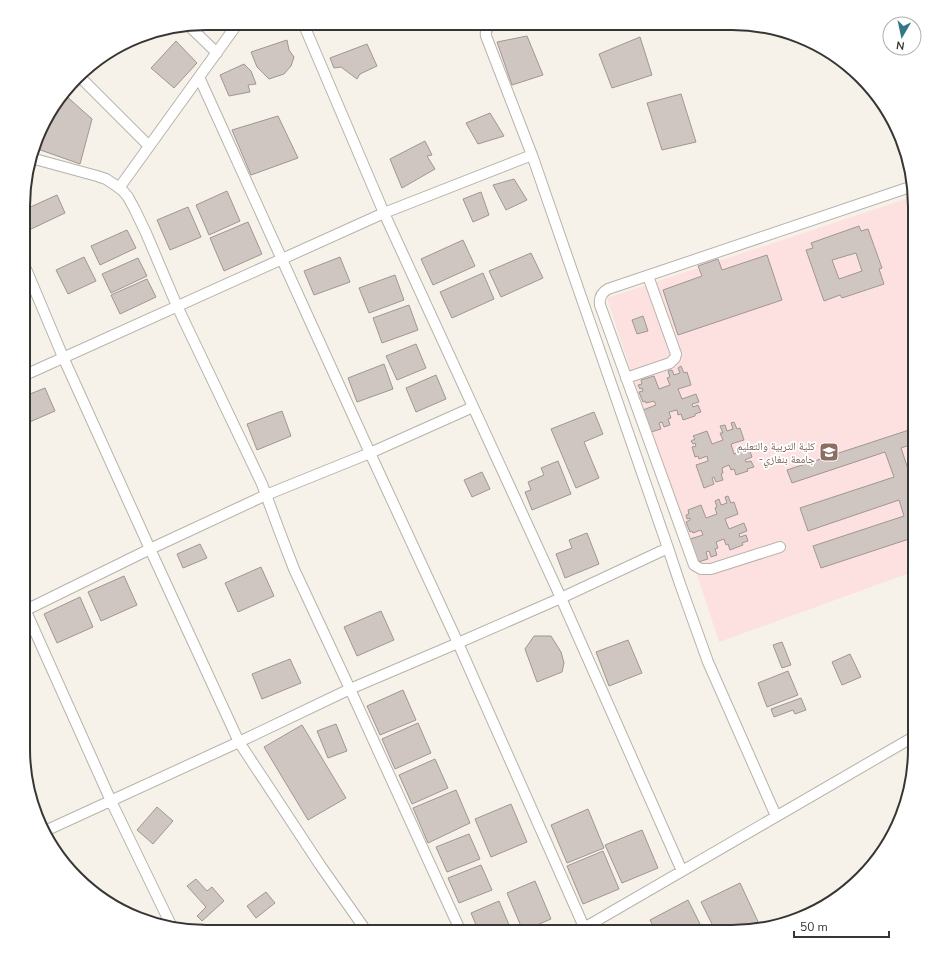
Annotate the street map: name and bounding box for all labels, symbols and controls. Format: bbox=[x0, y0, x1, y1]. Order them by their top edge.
north arrow bbox=[882, 16, 922, 56]
text: N bbox=[895, 37, 906, 53]
place label: كلية التربية والتعليم -جامعة بنغازي bbox=[737, 439, 815, 468]
school or university icon: كلية التربية والتعليم -جامعة بنغازي bbox=[818, 441, 840, 463]
scale bar bbox=[794, 913, 889, 939]
text: 50 m bbox=[800, 919, 828, 935]

